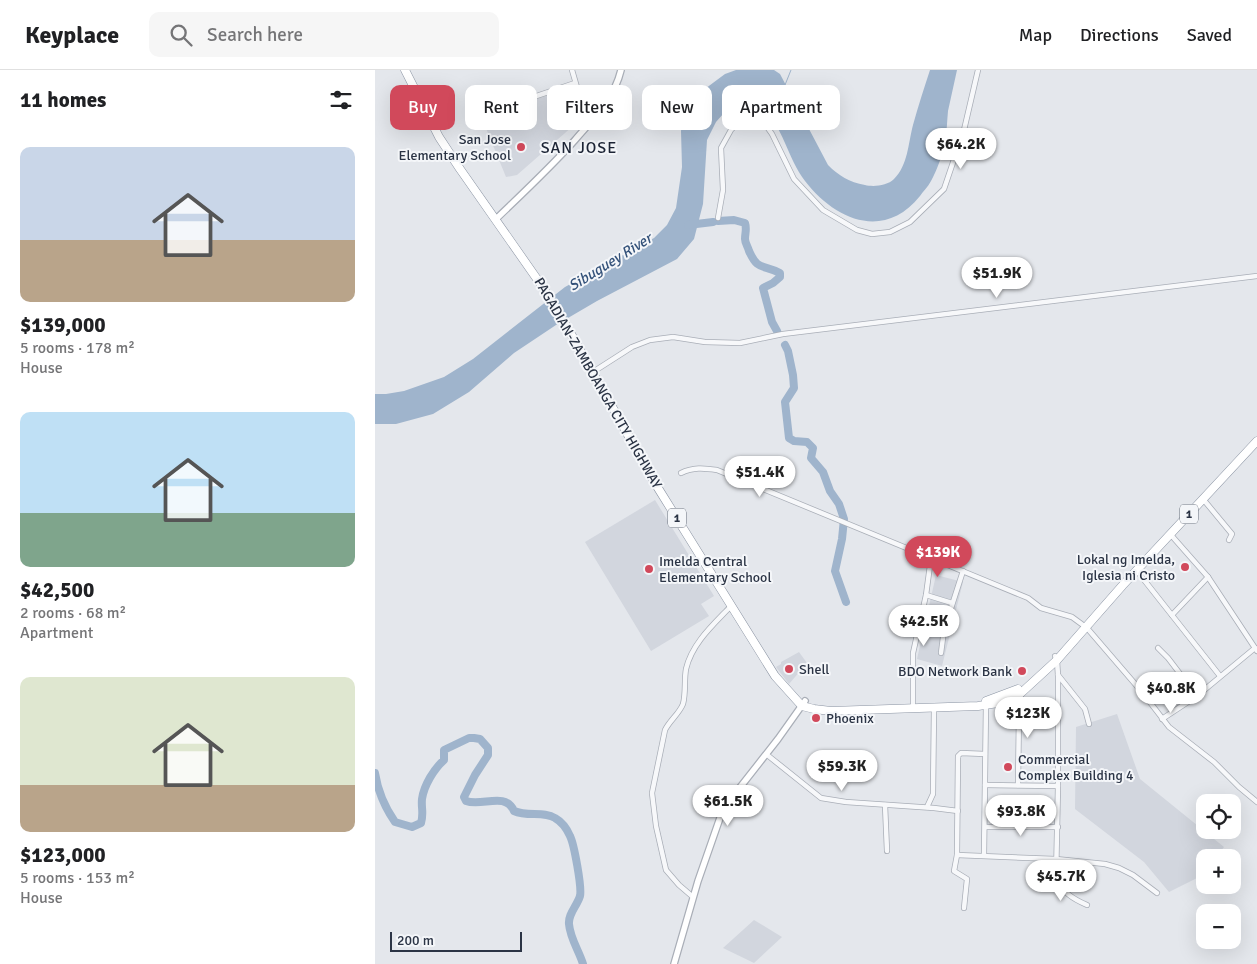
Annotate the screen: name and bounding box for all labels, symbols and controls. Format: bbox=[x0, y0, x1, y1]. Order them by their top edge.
search box bbox=[149, 12, 499, 57]
text: Keyplace bbox=[25, 20, 119, 50]
icon: search bbox=[167, 21, 195, 49]
text: Search here bbox=[207, 23, 303, 47]
text: Map bbox=[1019, 24, 1052, 46]
text: Directions bbox=[1080, 24, 1159, 46]
text: Saved bbox=[1187, 24, 1232, 46]
chip: Buy bbox=[390, 85, 455, 130]
chip: Rent bbox=[465, 85, 537, 130]
chip: Filters bbox=[547, 85, 632, 130]
chip: New bbox=[642, 85, 712, 130]
chip: Apartment bbox=[722, 85, 840, 130]
icon: filters bbox=[327, 86, 355, 114]
text: 11 homes bbox=[20, 87, 106, 113]
pin: $64.2K bbox=[920, 128, 1002, 170]
place label: San Jose Elementary School bbox=[398, 131, 511, 164]
text: $64.2K bbox=[936, 134, 986, 154]
district label: SAN JOSE bbox=[541, 138, 617, 158]
marker: San Jose Elementary School bbox=[515, 141, 527, 153]
icon: home bbox=[143, 180, 233, 270]
water label: Sibuguey River bbox=[565, 228, 657, 295]
pin: $51.9K bbox=[956, 256, 1038, 299]
text: $51.9K bbox=[972, 263, 1022, 283]
street label: PAGADIAN-ZAMBOANGA CITY HIGHWAY bbox=[530, 274, 666, 492]
text: $139,000 bbox=[20, 312, 106, 338]
text: 5 rooms · 178 m² bbox=[20, 338, 135, 358]
text: House bbox=[20, 358, 63, 378]
icon: home bbox=[143, 445, 233, 535]
pin: $51.4K bbox=[719, 456, 801, 498]
text: $51.4K bbox=[735, 462, 785, 482]
road number: 1 bbox=[1180, 504, 1198, 524]
road number: 1 bbox=[668, 508, 686, 528]
pin: $139K bbox=[903, 536, 973, 578]
text: $139K bbox=[916, 542, 960, 562]
place label: Lokal ng Imelda, Iglesia ni Cristo bbox=[1077, 551, 1175, 584]
place label: Imelda Central Elementary School bbox=[659, 553, 772, 586]
marker: Lokal ng Imelda, Iglesia ni Cristo bbox=[1179, 561, 1191, 573]
marker: Imelda Central Elementary School bbox=[643, 563, 655, 575]
text: $42,500 bbox=[20, 577, 94, 603]
text: 2 rooms · 68 m² bbox=[20, 603, 126, 623]
pin: $42.5K bbox=[883, 604, 965, 647]
text: $42.5K bbox=[899, 611, 949, 631]
text: Apartment bbox=[20, 623, 93, 643]
place label: Shell bbox=[799, 661, 829, 678]
marker: Shell bbox=[783, 663, 795, 675]
place label: BDO Network Bank bbox=[898, 663, 1012, 680]
marker: BDO Network Bank bbox=[1016, 665, 1028, 677]
pin: $40.8K bbox=[1130, 672, 1212, 714]
text: $40.8K bbox=[1146, 678, 1196, 698]
pin: $123K bbox=[993, 696, 1063, 739]
text: $123K bbox=[1006, 703, 1050, 723]
icon: home bbox=[143, 710, 233, 800]
place label: Phoenix bbox=[826, 710, 874, 727]
marker: Phoenix bbox=[810, 712, 822, 724]
pin: $59.3K bbox=[801, 750, 883, 792]
place label: Commercial Complex Building 4 bbox=[1018, 751, 1134, 784]
text: $59.3K bbox=[817, 756, 867, 776]
marker: Commercial Complex Building 4 bbox=[1002, 761, 1014, 773]
pin: $61.5K bbox=[687, 784, 769, 827]
text: $61.5K bbox=[703, 791, 753, 811]
pin: $93.8K bbox=[980, 794, 1062, 837]
map controls bbox=[1196, 794, 1241, 949]
button: locate bbox=[1196, 794, 1241, 839]
text: $93.8K bbox=[996, 801, 1046, 821]
text: $123,000 bbox=[20, 842, 106, 868]
button: + bbox=[1196, 849, 1241, 894]
pin: $45.7K bbox=[1020, 860, 1102, 902]
text: $45.7K bbox=[1036, 866, 1086, 886]
text: 5 rooms · 153 m² bbox=[20, 868, 135, 888]
text: House bbox=[20, 888, 63, 908]
button: − bbox=[1196, 904, 1241, 949]
scale bar bbox=[390, 929, 523, 952]
text: 200 m bbox=[397, 932, 434, 949]

